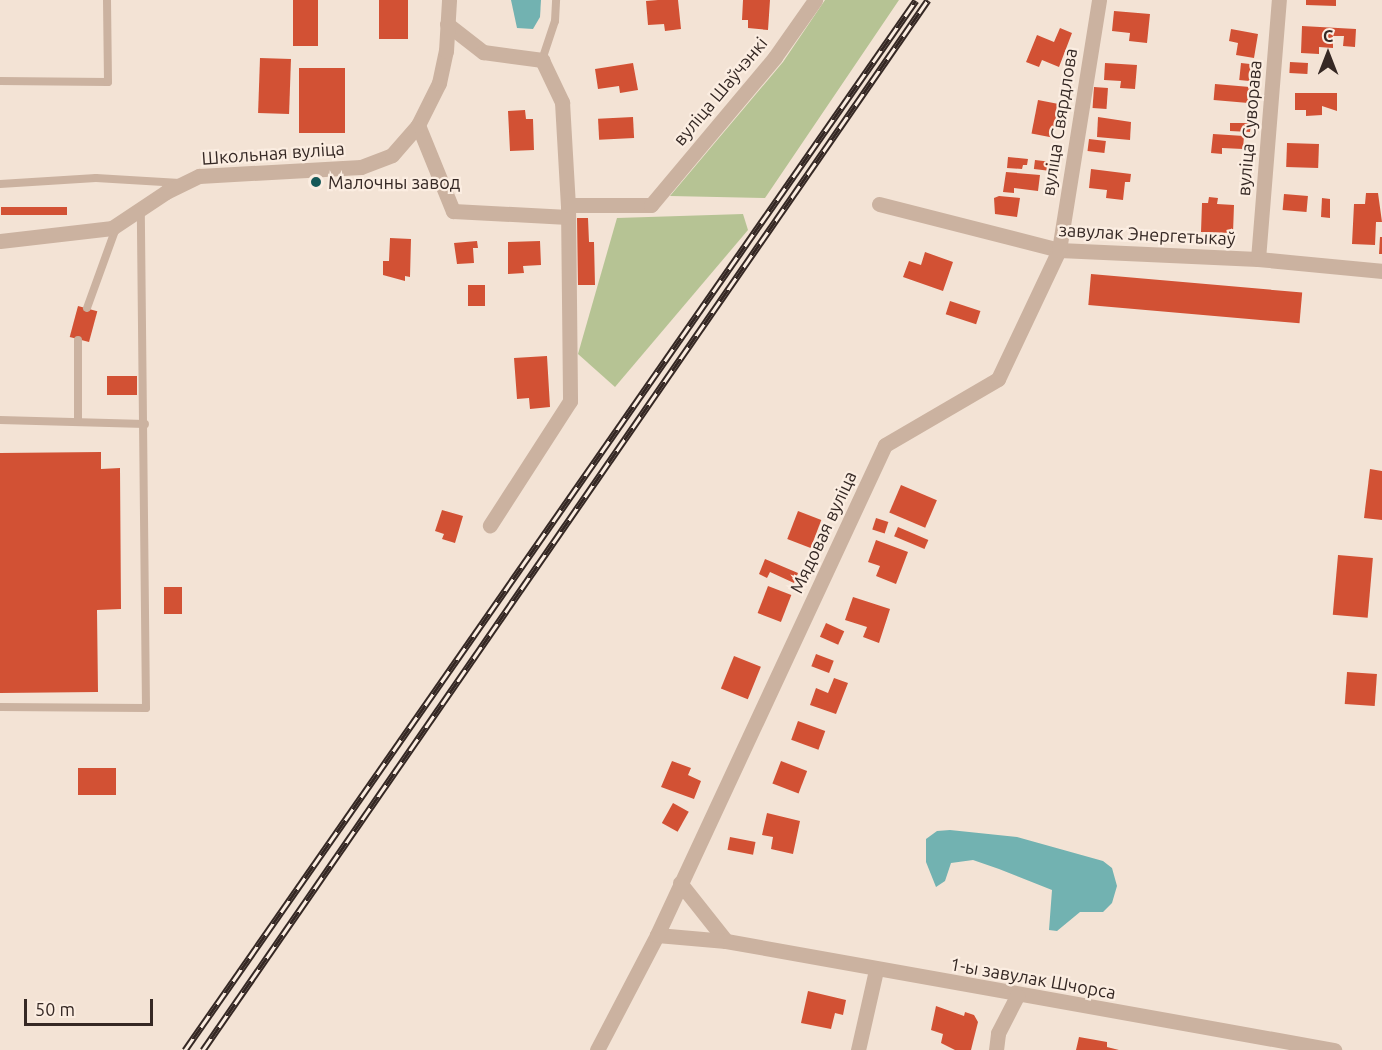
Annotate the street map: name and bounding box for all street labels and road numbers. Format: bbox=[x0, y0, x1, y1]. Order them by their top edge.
street label: вуліца Шаўчэнкі bbox=[668, 32, 772, 150]
street label: вуліца Свярдлова bbox=[1037, 47, 1081, 197]
street label: вуліца Суворава bbox=[1232, 59, 1266, 197]
street label: Школьная вуліца bbox=[201, 137, 345, 169]
street label: завулак Энергетыкаў bbox=[1058, 219, 1236, 249]
street label: Мядовая вуліца bbox=[785, 467, 861, 597]
street label: 1-ы завулак Шчорса bbox=[948, 953, 1118, 1003]

